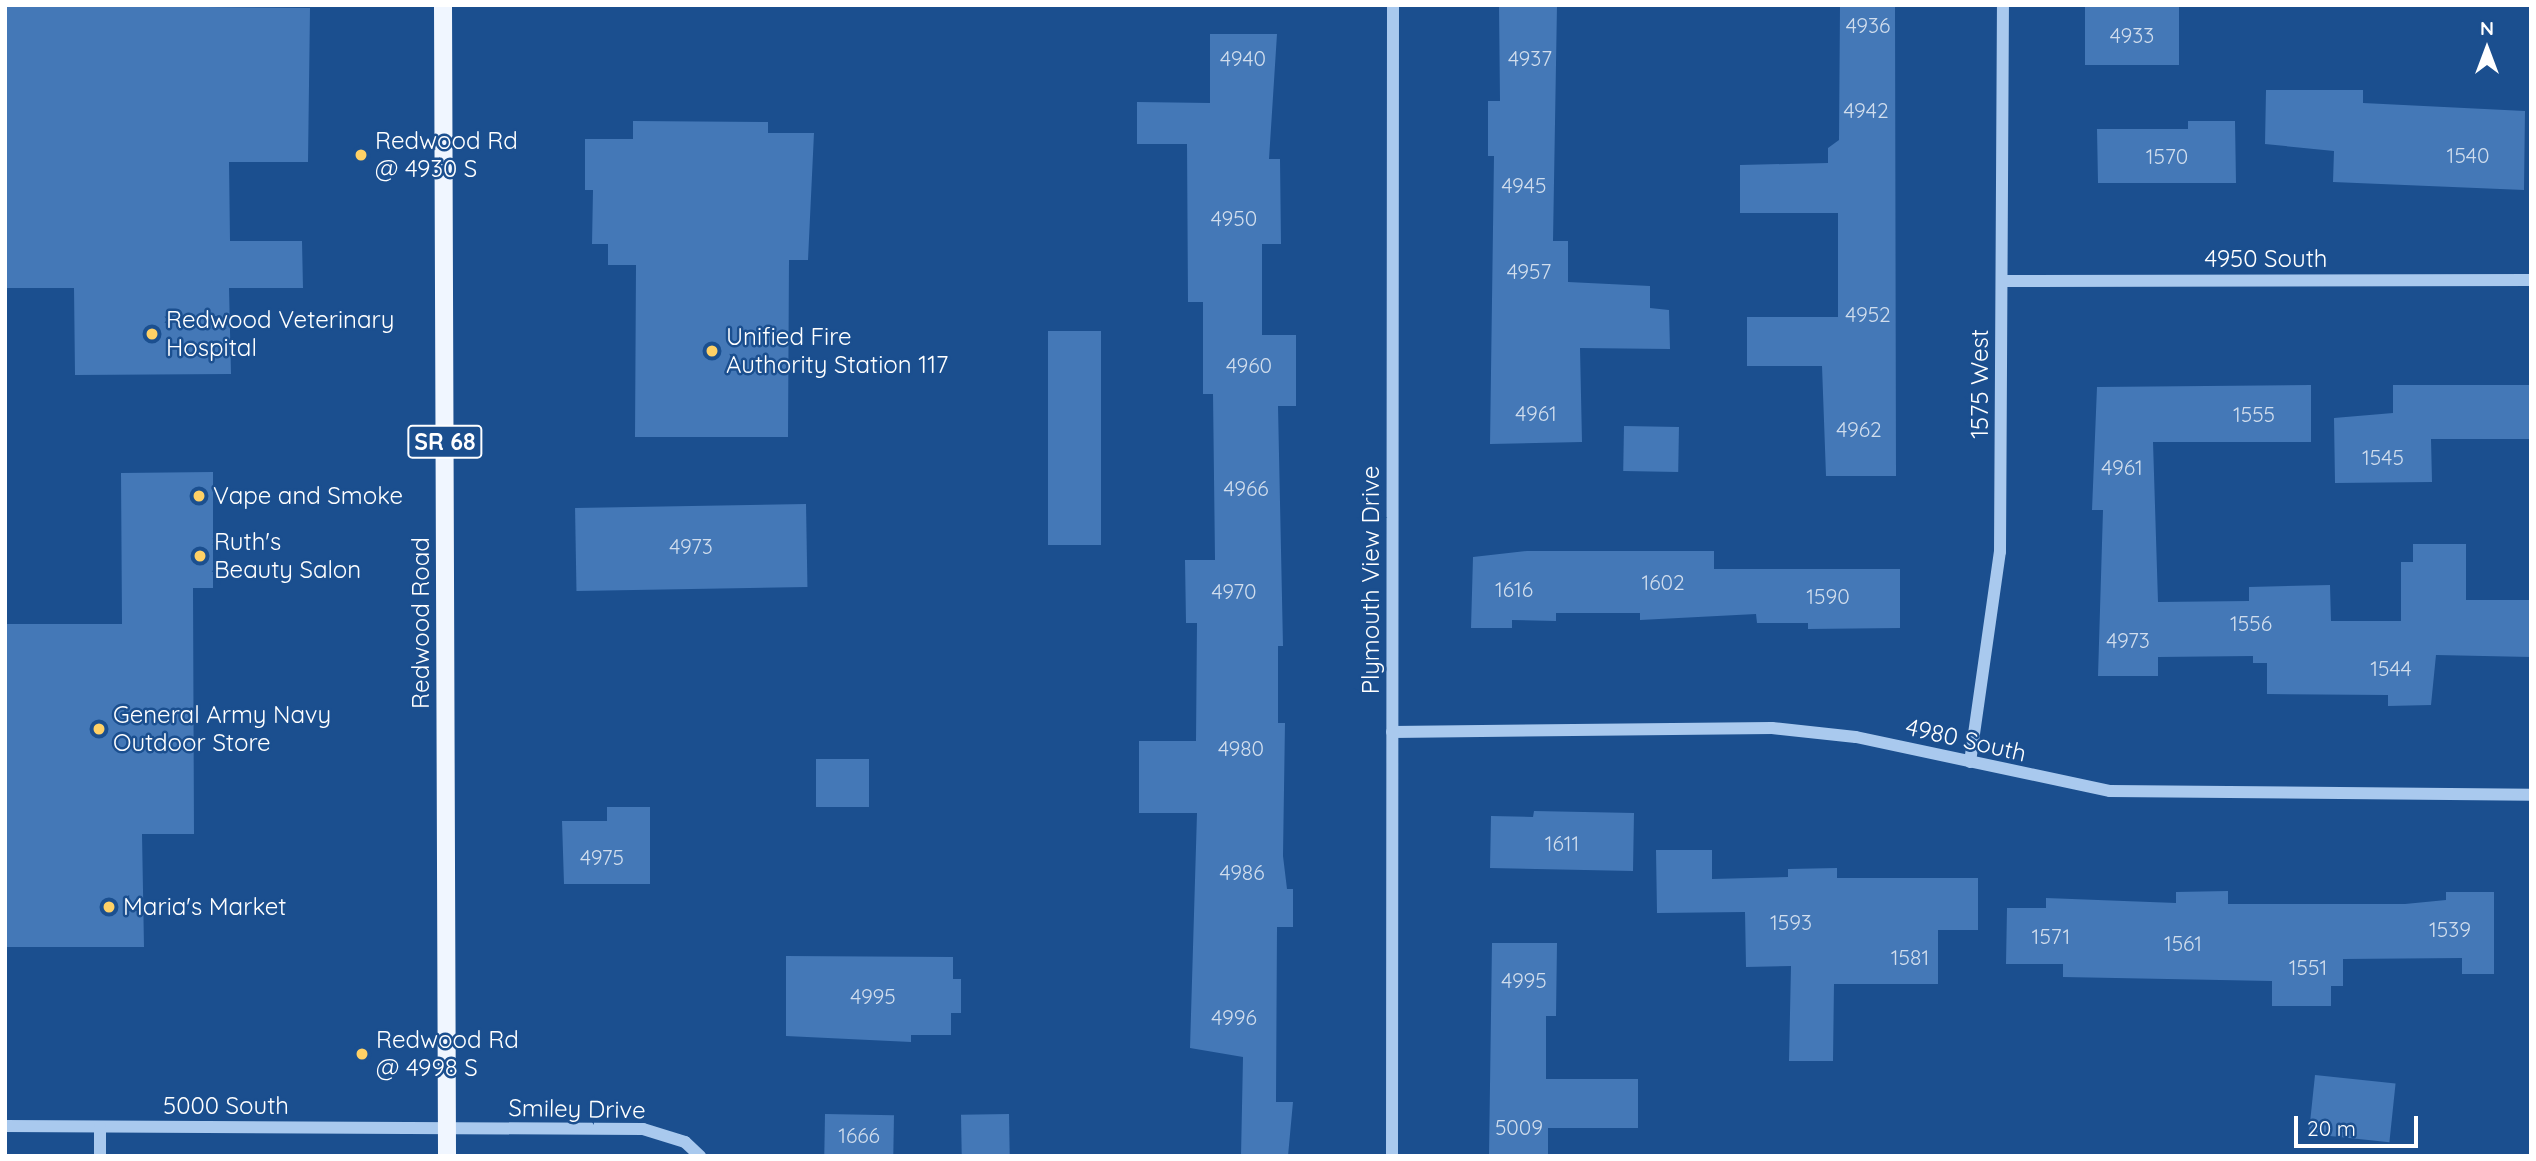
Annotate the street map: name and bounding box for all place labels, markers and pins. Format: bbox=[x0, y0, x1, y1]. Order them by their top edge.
place label: Redwood Rd @ 4930 S bbox=[375, 127, 518, 183]
marker: Redwood Rd @ 4930 S bbox=[353, 147, 369, 163]
place label: Redwood Veterinary Hospital bbox=[166, 306, 394, 362]
place label: Unified Fire Authority Station 117 bbox=[726, 323, 948, 379]
marker: Redwood Veterinary Hospital bbox=[144, 326, 160, 342]
marker: Unified Fire Authority Station 117 bbox=[704, 343, 720, 359]
place label: Vape and Smoke bbox=[213, 482, 403, 510]
marker: Vape and Smoke bbox=[191, 488, 207, 504]
place label: Ruth's Beauty Salon bbox=[214, 528, 361, 584]
marker: Ruth's Beauty Salon bbox=[192, 548, 208, 564]
place label: General Army Navy Outdoor Store bbox=[113, 701, 331, 757]
marker: General Army Navy Outdoor Store bbox=[91, 721, 107, 737]
place label: Maria's Market bbox=[123, 893, 286, 921]
marker: Maria's Market bbox=[101, 899, 117, 915]
place label: Redwood Rd @ 4998 S bbox=[376, 1026, 519, 1082]
marker: Redwood Rd @ 4998 S bbox=[354, 1046, 370, 1062]

